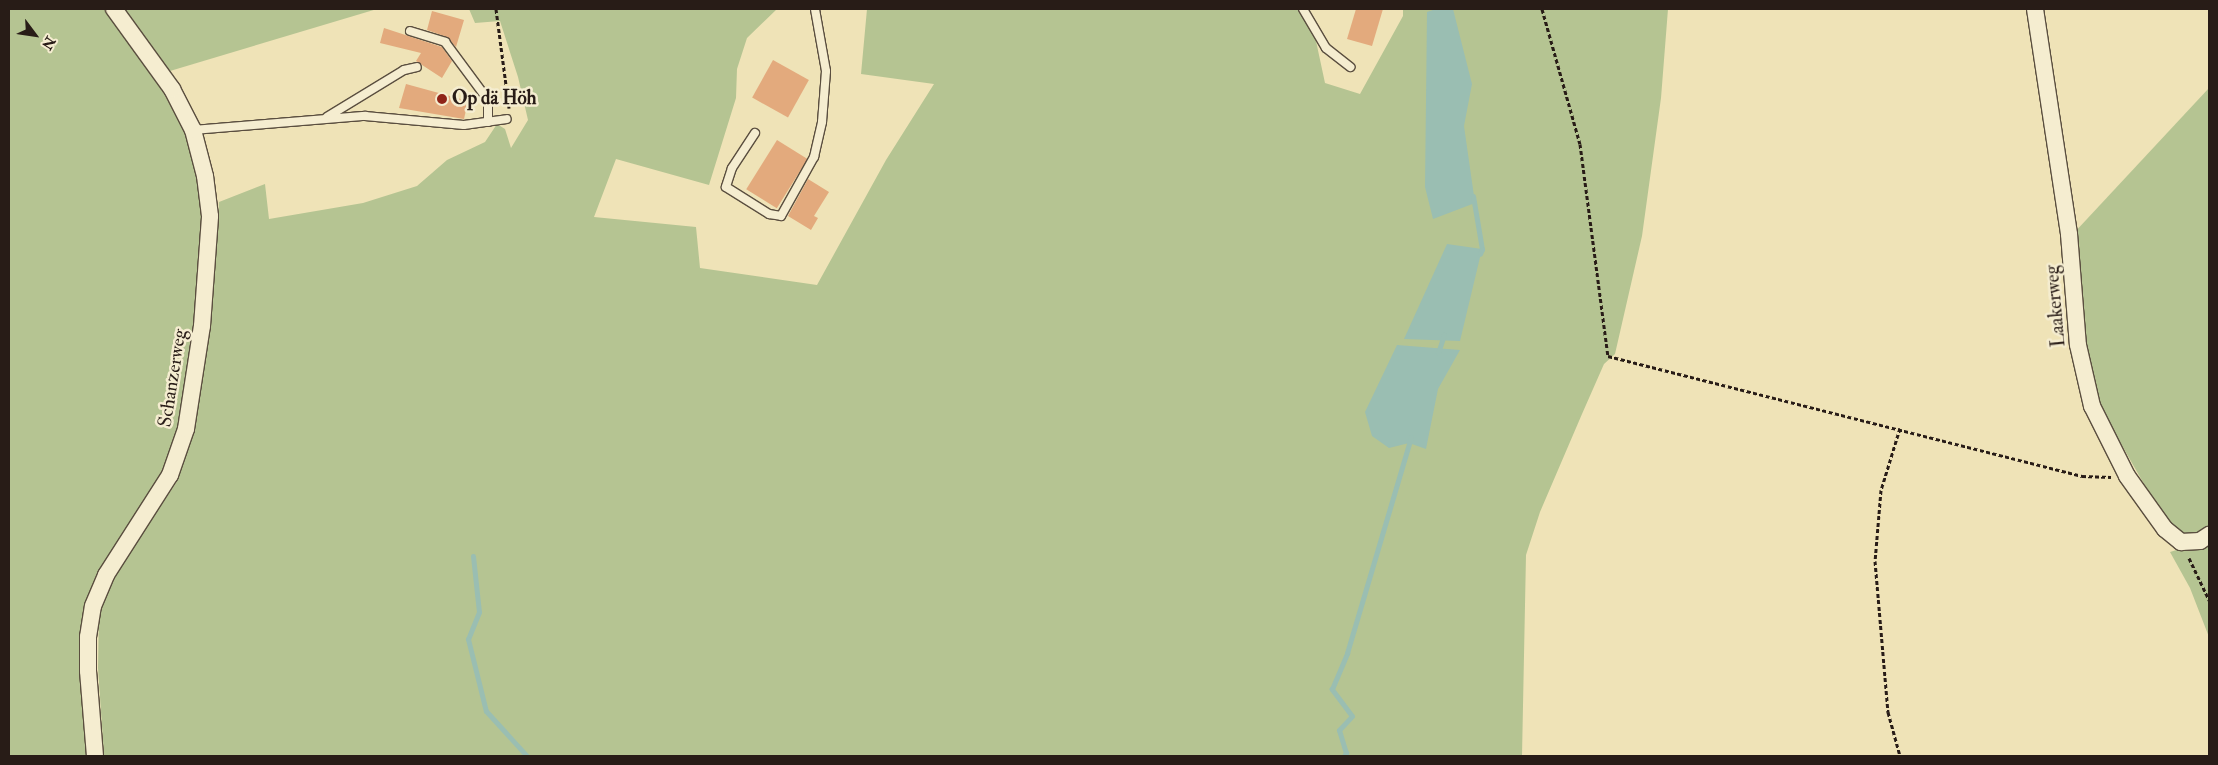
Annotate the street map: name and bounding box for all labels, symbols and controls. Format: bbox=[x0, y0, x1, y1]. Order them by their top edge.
north arrow bbox=[10, 10, 60, 60]
text: N bbox=[38, 33, 59, 53]
place label: Op dä Höh bbox=[452, 88, 537, 110]
marker: Op dä Höh bbox=[436, 93, 448, 105]
street label: Laakerweg bbox=[2041, 264, 2071, 348]
street label: Schanzerweg bbox=[154, 327, 192, 429]

